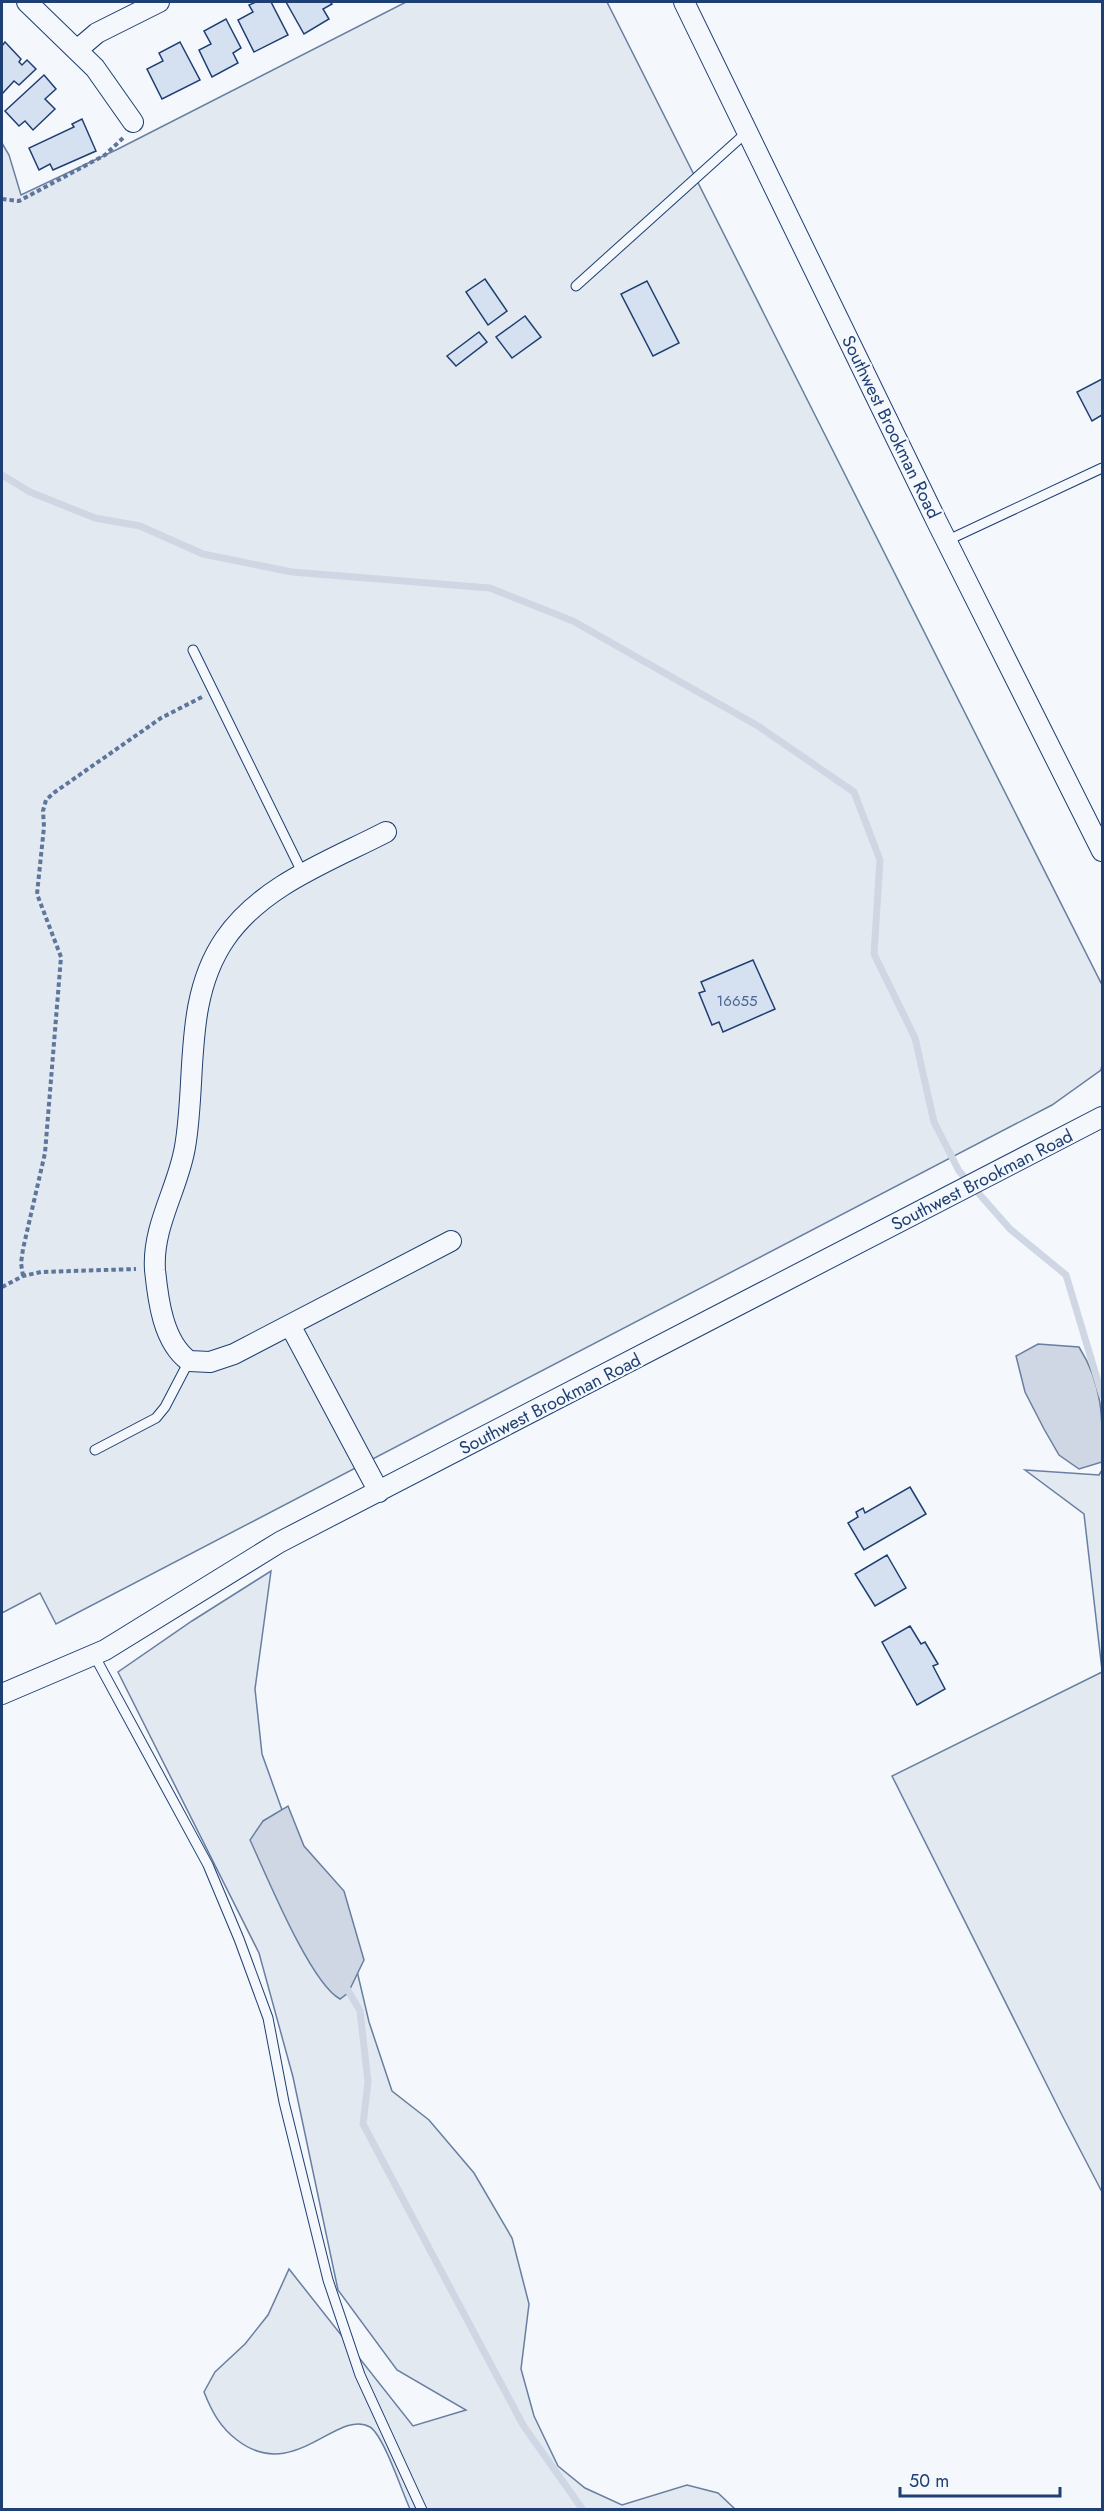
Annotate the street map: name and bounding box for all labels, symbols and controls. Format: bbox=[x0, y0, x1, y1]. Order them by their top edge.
street label: Southwest Brookman Road bbox=[835, 331, 947, 523]
house number: 16655 bbox=[717, 990, 757, 1012]
street label: Southwest Brookman Road bbox=[887, 1123, 1077, 1237]
street label: Southwest Brookman Road bbox=[455, 1347, 645, 1461]
scale bar bbox=[900, 2460, 1060, 2498]
text: 50 m bbox=[909, 2468, 949, 2494]

